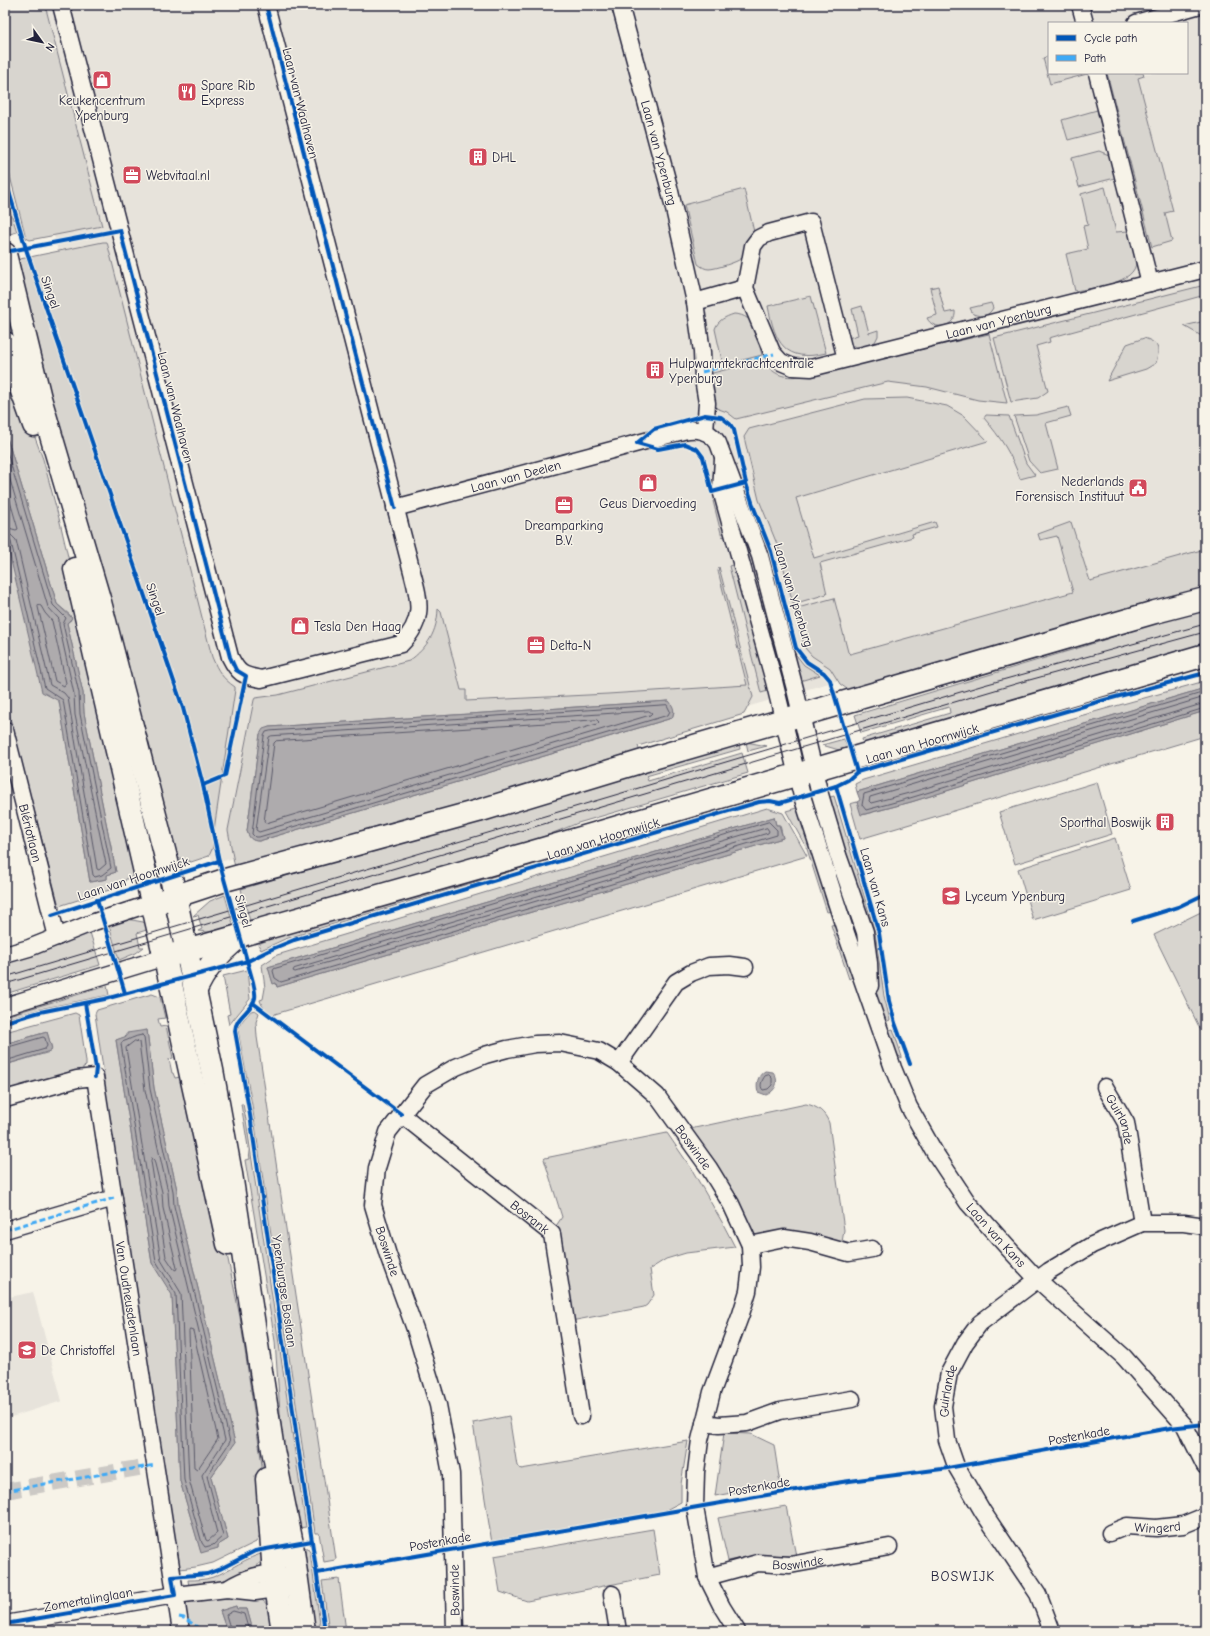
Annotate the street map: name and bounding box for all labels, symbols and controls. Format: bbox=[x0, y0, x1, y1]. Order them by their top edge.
north arrow bbox=[22, 22, 62, 62]
legend bbox=[1048, 22, 1188, 74]
text: Cycle path bbox=[1084, 31, 1137, 45]
text: N bbox=[43, 41, 57, 54]
street label: Laan van Waalhaven bbox=[279, 46, 322, 160]
text: Path bbox=[1084, 51, 1106, 65]
shop icon: Keukencentrum Ypenburg bbox=[91, 69, 113, 91]
place label: Spare Rib Express bbox=[201, 78, 255, 108]
restaurant icon: Spare Rib Express bbox=[176, 81, 198, 103]
place label: Keukencentrum Ypenburg bbox=[59, 93, 145, 123]
street label: Laan van Ypenburg bbox=[638, 99, 680, 207]
building icon: DHL bbox=[467, 146, 489, 168]
place label: DHL bbox=[492, 150, 517, 165]
office icon: Webvitaal.nl bbox=[121, 164, 143, 186]
place label: Webvitaal.nl bbox=[146, 168, 210, 183]
street label: Singel bbox=[38, 274, 63, 310]
street label: Laan van Ypenburg bbox=[944, 301, 1053, 342]
street label: Laan van Waalhaven bbox=[154, 350, 197, 464]
place label: Hulpwarmtekrachtcentrale Ypenburg bbox=[669, 356, 814, 386]
building icon: Hulpwarmtekrachtcentrale Ypenburg bbox=[644, 359, 666, 381]
street label: Laan van Deelen bbox=[469, 457, 563, 495]
shop icon: Geus Diervoeding bbox=[637, 472, 659, 494]
place label: Nederlands Forensisch Instituut bbox=[1015, 474, 1125, 504]
public building icon: Nederlands Forensisch Instituut bbox=[1127, 477, 1149, 499]
office icon: Dreamparking B.V. bbox=[553, 494, 575, 516]
place label: Geus Diervoeding bbox=[599, 496, 697, 511]
place label: Dreamparking B.V. bbox=[524, 518, 604, 548]
street label: Laan van Ypenburg bbox=[771, 541, 817, 649]
street label: Singel bbox=[143, 581, 168, 617]
shop icon: Tesla Den Haag bbox=[289, 615, 311, 637]
place label: Tesla Den Haag bbox=[314, 619, 402, 634]
office icon: Delta-N bbox=[525, 634, 547, 656]
place label: Delta-N bbox=[550, 638, 591, 653]
street label: Laan van Hoornwijck bbox=[864, 720, 981, 767]
street label: Blériotlaan bbox=[16, 802, 45, 864]
building icon: Sporthal Boswijk bbox=[1154, 811, 1176, 833]
street label: Laan van Hoornwijck bbox=[545, 814, 662, 863]
place label: Sporthal Boswijk bbox=[1060, 815, 1152, 830]
street label: Laan van Kans bbox=[857, 846, 894, 928]
street label: Laan van Hoornwijck bbox=[75, 853, 192, 904]
school or university icon: Lyceum Ypenburg bbox=[940, 885, 962, 907]
place label: Lyceum Ypenburg bbox=[965, 889, 1065, 904]
street label: Singel bbox=[232, 893, 255, 929]
street label: Guirlande bbox=[1103, 1091, 1136, 1146]
street label: Boswinde bbox=[672, 1122, 715, 1173]
street label: Bosrank bbox=[507, 1197, 553, 1237]
street label: Laan van Kans bbox=[963, 1200, 1029, 1270]
street label: Boswinde bbox=[372, 1224, 403, 1278]
street label: Ypenburgse Boslaan bbox=[269, 1234, 300, 1348]
street label: Van Oudheusdenlaan bbox=[113, 1240, 145, 1357]
school or university icon: De Christoffel bbox=[16, 1339, 38, 1361]
place label: De Christoffel bbox=[41, 1343, 115, 1358]
street label: Guirlande bbox=[936, 1361, 961, 1418]
street label: Postenkade bbox=[1047, 1423, 1111, 1448]
street label: Postenkade bbox=[727, 1474, 791, 1499]
street label: Wingerd bbox=[1134, 1518, 1182, 1536]
street label: Postenkade bbox=[408, 1529, 472, 1554]
street label: Boswinde bbox=[772, 1552, 825, 1573]
street label: Boswinde bbox=[447, 1564, 462, 1616]
district label: BOSWIJK bbox=[931, 1568, 995, 1585]
street label: Zomertalinglaan bbox=[42, 1584, 134, 1615]

